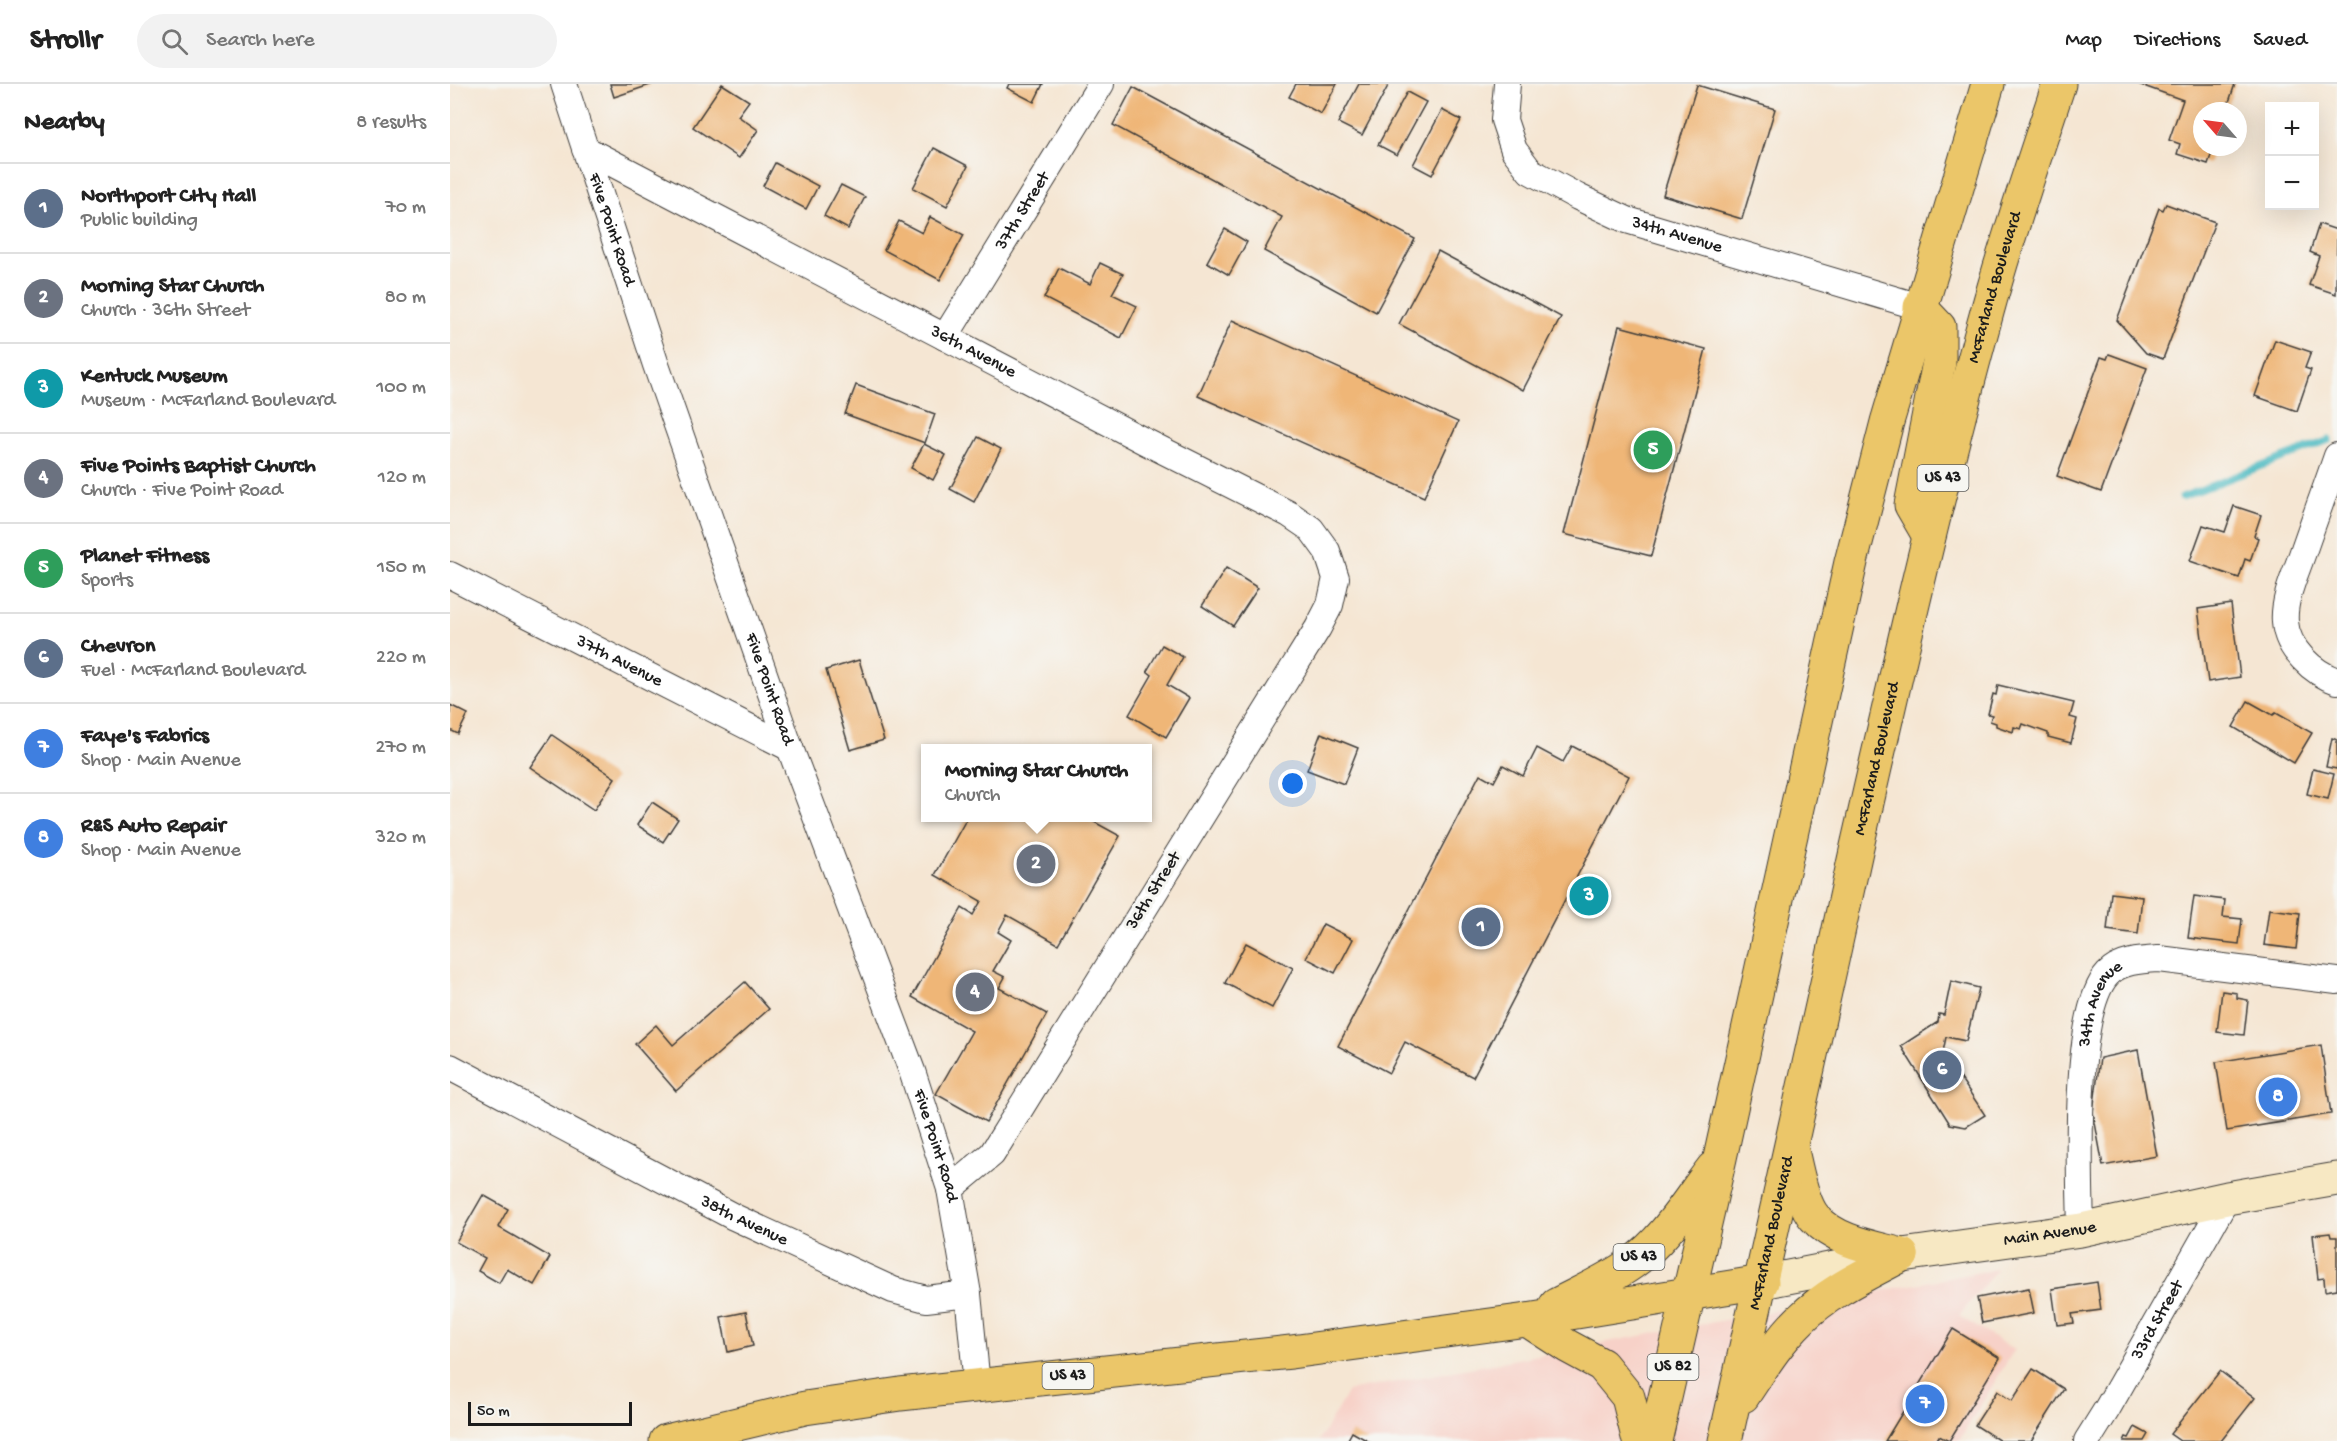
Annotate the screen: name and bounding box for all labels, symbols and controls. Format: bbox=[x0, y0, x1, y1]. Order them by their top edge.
search box bbox=[137, 14, 557, 68]
text: Strollr bbox=[30, 25, 101, 58]
icon: search bbox=[158, 25, 191, 58]
text: Search here bbox=[206, 28, 315, 54]
text: Map bbox=[2065, 29, 2102, 54]
text: Directions bbox=[2135, 29, 2220, 54]
text: Saved bbox=[2253, 29, 2307, 54]
north arrow bbox=[2193, 102, 2247, 156]
map controls bbox=[2265, 102, 2319, 210]
button: + bbox=[2265, 102, 2319, 156]
text: Nearby bbox=[24, 108, 105, 139]
text: 8 results bbox=[356, 112, 426, 135]
button: − bbox=[2265, 156, 2319, 210]
street label: 37th Street bbox=[990, 167, 1056, 255]
street label: Five Point Road bbox=[583, 169, 640, 290]
text: Northport CIty Hall bbox=[81, 184, 256, 210]
text: 1 bbox=[39, 197, 48, 220]
text: 70 m bbox=[385, 197, 426, 220]
street label: McFarland Boulevard bbox=[1963, 208, 2027, 365]
text: Public building bbox=[81, 210, 198, 233]
street label: 34th Avenue bbox=[1628, 211, 1725, 258]
text: Morning Star Church bbox=[81, 274, 264, 300]
text: 2 bbox=[39, 287, 48, 310]
text: 80 m bbox=[385, 287, 426, 310]
text: Church · 36th Street bbox=[81, 300, 250, 323]
street label: 36th Avenue bbox=[926, 320, 1020, 383]
text: Kentuck Museum bbox=[81, 364, 228, 390]
text: 3 bbox=[38, 377, 49, 400]
text: 100 m bbox=[376, 377, 426, 400]
text: Museum · McFarland Boulevard bbox=[81, 390, 335, 413]
pin: 5 bbox=[1634, 428, 1672, 472]
text: Five Points Baptist Church bbox=[81, 454, 316, 480]
road number: US 43 bbox=[1918, 465, 1968, 491]
text: 4 bbox=[39, 467, 48, 490]
text: 120 m bbox=[378, 467, 426, 490]
text: Church · Five Point Road bbox=[81, 480, 283, 503]
text: Planet Fitness bbox=[81, 544, 209, 570]
text: 5 bbox=[38, 557, 49, 580]
text: 150 m bbox=[377, 557, 426, 580]
text: Sports bbox=[81, 570, 133, 593]
street label: Five Point Road bbox=[740, 629, 799, 749]
street label: 37th Avenue bbox=[572, 630, 667, 692]
text: Chevron bbox=[81, 634, 155, 660]
text: 6 bbox=[38, 647, 49, 670]
text: 220 m bbox=[376, 647, 426, 670]
text: Fuel · McFarland Boulevard bbox=[81, 660, 305, 683]
street label: McFarland Boulevard bbox=[1849, 679, 1905, 837]
text: Faye's Fabrics bbox=[81, 724, 209, 750]
text: 7 bbox=[38, 737, 49, 760]
text: 270 m bbox=[376, 737, 426, 760]
popup bbox=[921, 744, 1152, 822]
text: Shop · Main Avenue bbox=[81, 750, 241, 773]
text: Morning Star Church bbox=[945, 759, 1128, 785]
your location bbox=[1278, 769, 1307, 798]
text: Church bbox=[945, 785, 1000, 808]
text: R&S Auto Repair bbox=[81, 814, 225, 840]
text: 8 bbox=[38, 827, 49, 850]
text: 320 m bbox=[376, 827, 426, 850]
text: Shop · Main Avenue bbox=[81, 840, 241, 863]
pin: 2 bbox=[1016, 842, 1056, 886]
street label: 36th Street bbox=[1121, 847, 1187, 935]
pin: 3 bbox=[1570, 874, 1608, 918]
pin: 1 bbox=[1462, 904, 1500, 950]
street label: 34th Avenue bbox=[2074, 955, 2127, 1049]
pin: 4 bbox=[956, 970, 994, 1014]
pin: 6 bbox=[1922, 1048, 1962, 1092]
pin: 8 bbox=[2258, 1074, 2298, 1120]
street label: Five Point Road bbox=[908, 1085, 963, 1205]
street label: McFarland Boulevard bbox=[1744, 1153, 1799, 1312]
street label: 38th Avenue bbox=[696, 1190, 792, 1251]
street label: Main Avenue bbox=[2002, 1216, 2099, 1251]
road number: US 43 bbox=[1614, 1244, 1664, 1270]
street label: 33rd Street bbox=[2126, 1275, 2189, 1364]
road number: US 82 bbox=[1648, 1354, 1698, 1380]
road number: US 43 bbox=[1042, 1363, 1094, 1389]
pin: 7 bbox=[1906, 1382, 1944, 1426]
scale bar bbox=[468, 1399, 632, 1426]
text: 50 m bbox=[477, 1403, 510, 1422]

